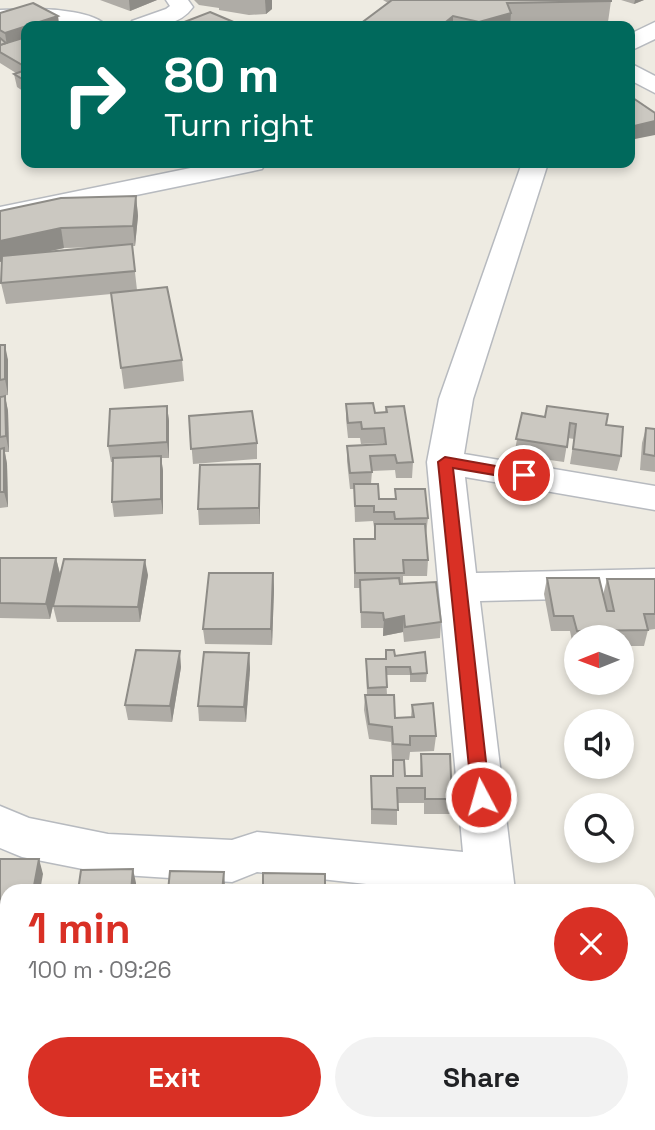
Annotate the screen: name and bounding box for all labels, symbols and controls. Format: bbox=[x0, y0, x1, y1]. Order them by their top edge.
text: 80 m bbox=[164, 44, 279, 106]
icon: right bbox=[49, 49, 140, 140]
text: Turn right bbox=[164, 105, 314, 145]
pin bbox=[494, 445, 554, 505]
icon: arrive bbox=[505, 456, 543, 494]
north arrow bbox=[564, 625, 634, 695]
map controls bbox=[564, 625, 634, 863]
button: sound bbox=[564, 709, 634, 779]
position arrow bbox=[444, 760, 518, 834]
button: search bbox=[564, 793, 634, 863]
text: 1 min bbox=[28, 902, 131, 955]
button: close bbox=[554, 907, 628, 981]
text: 100 m · 09:26 bbox=[28, 955, 172, 985]
button: Exit bbox=[28, 1037, 321, 1117]
button: Share bbox=[335, 1037, 628, 1117]

